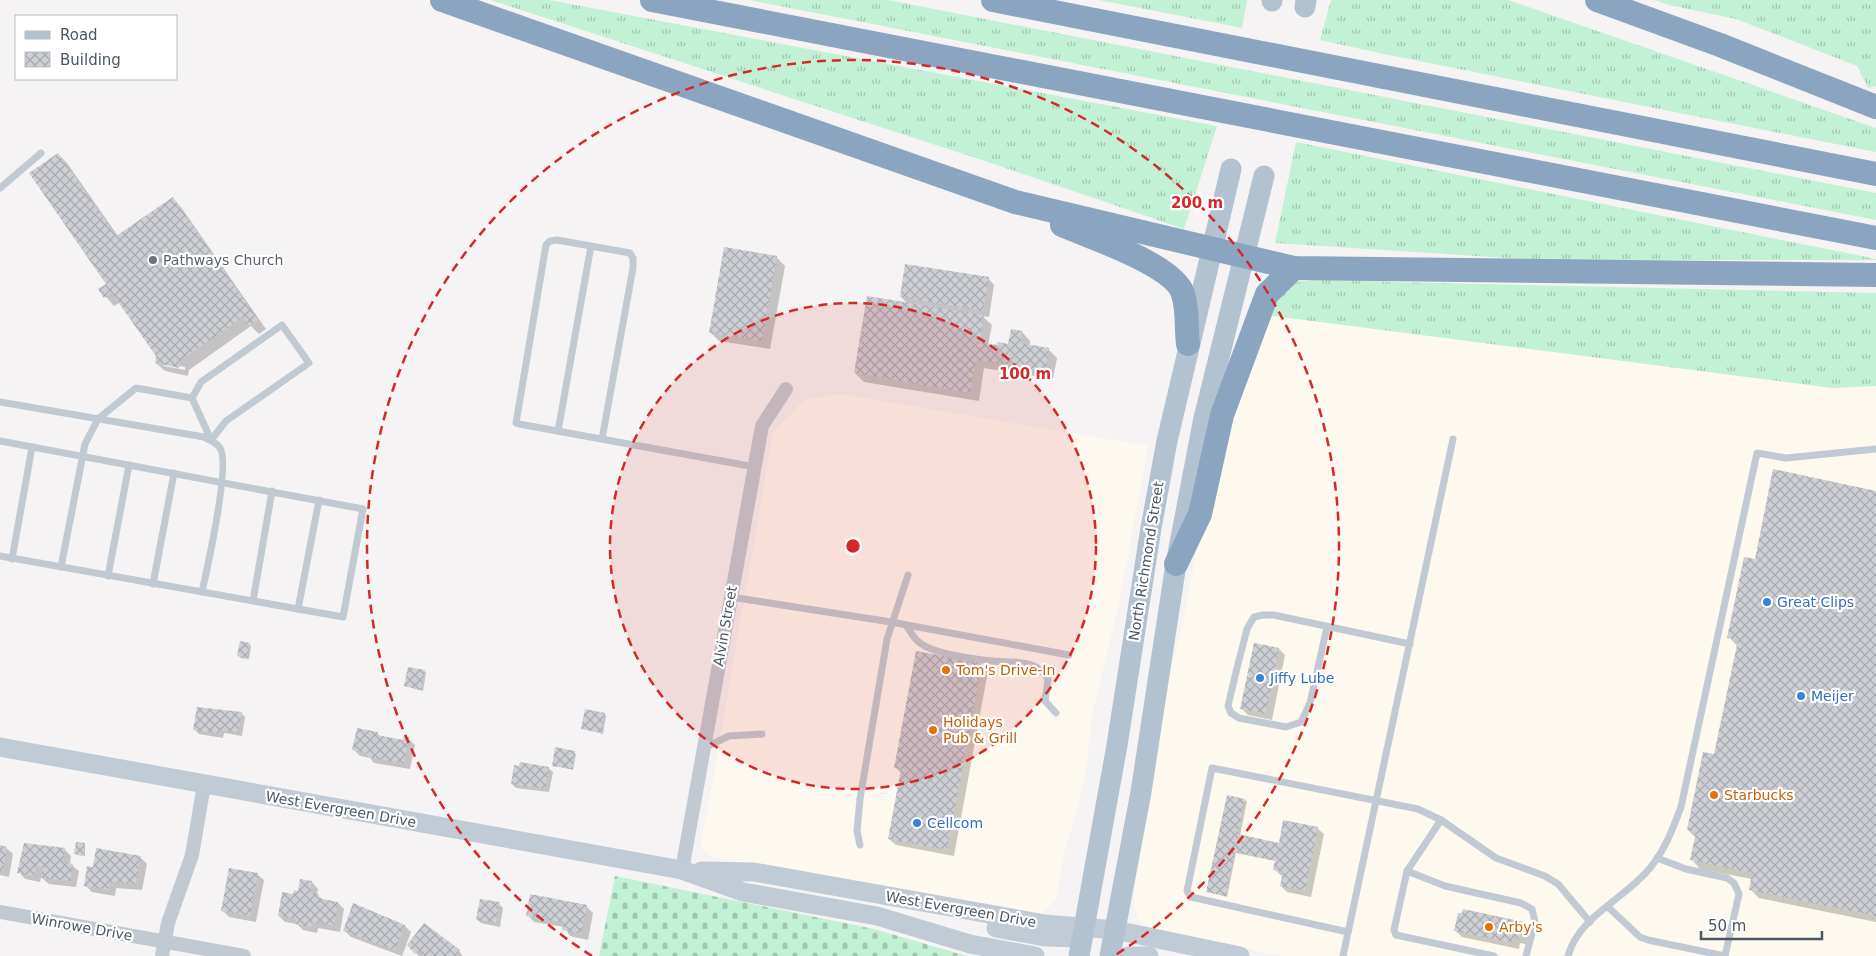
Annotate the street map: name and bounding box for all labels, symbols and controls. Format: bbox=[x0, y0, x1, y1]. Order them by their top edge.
legend bbox=[15, 15, 178, 80]
text: Road bbox=[60, 26, 98, 44]
text: Building bbox=[60, 51, 121, 69]
text: 200 m bbox=[1171, 194, 1223, 212]
place label: Pathways Church bbox=[163, 252, 283, 268]
marker: Pathways Church bbox=[147, 254, 159, 266]
text: 100 m bbox=[999, 365, 1051, 383]
street label: North Richmond Street bbox=[1126, 480, 1167, 642]
centre of rings bbox=[844, 537, 862, 555]
street label: Alvin Street bbox=[710, 584, 740, 668]
place label: Great Clips bbox=[1777, 594, 1854, 610]
marker: Great Clips bbox=[1761, 596, 1773, 608]
place label: Tom's Drive-In bbox=[955, 662, 1055, 678]
marker: Tom's Drive-In bbox=[940, 664, 952, 676]
place label: Jiffy Lube bbox=[1269, 670, 1334, 686]
marker: Jiffy Lube bbox=[1254, 672, 1266, 684]
place label: Meijer bbox=[1811, 688, 1854, 704]
marker: Meijer bbox=[1795, 690, 1807, 702]
place label: Holidays Pub & Grill bbox=[943, 714, 1017, 746]
marker: Holidays Pub & Grill bbox=[927, 724, 939, 736]
place label: Starbucks bbox=[1724, 787, 1794, 803]
street label: West Evergreen Drive bbox=[265, 788, 417, 830]
marker: Starbucks bbox=[1708, 789, 1720, 801]
place label: Cellcom bbox=[927, 815, 983, 831]
marker: Cellcom bbox=[911, 817, 923, 829]
street label: West Evergreen Drive bbox=[885, 888, 1037, 930]
scale bar bbox=[1701, 908, 1822, 940]
street label: Winrowe Drive bbox=[30, 910, 134, 944]
text: 50 m bbox=[1708, 917, 1746, 935]
place label: Arby's bbox=[1499, 919, 1543, 935]
marker: Arby's bbox=[1483, 921, 1495, 933]

